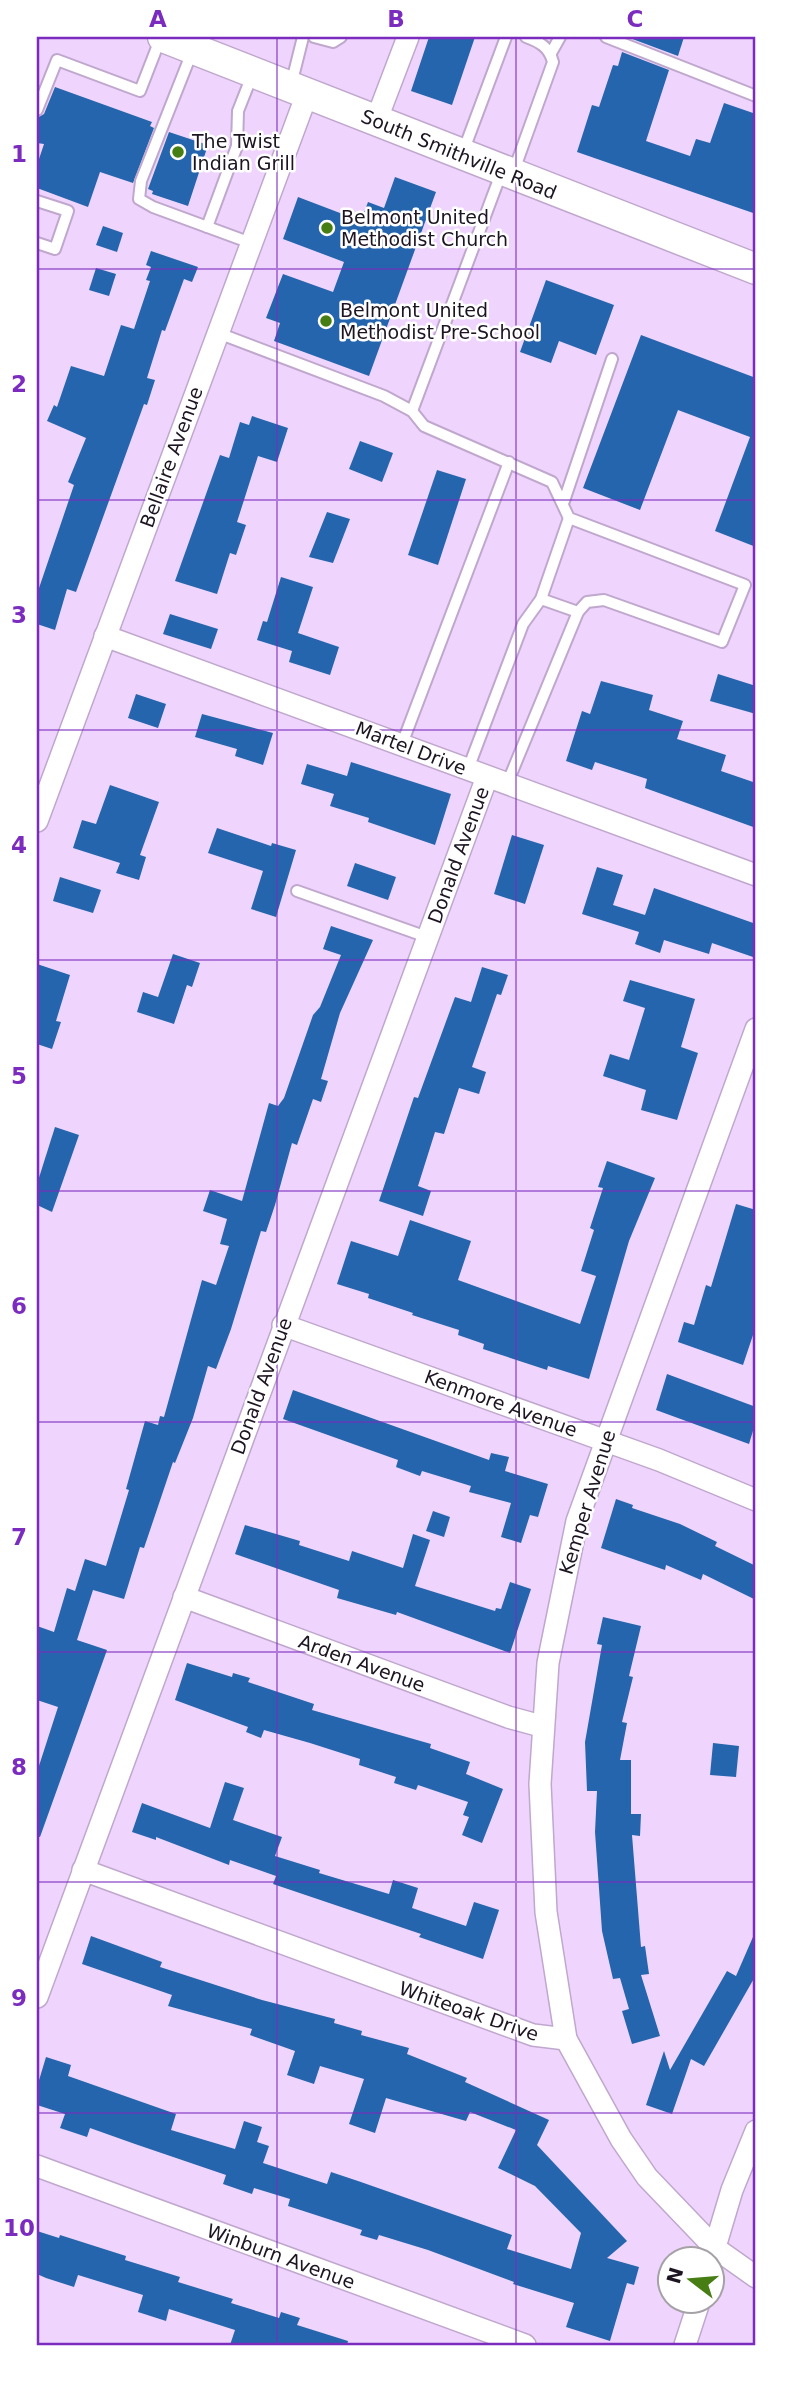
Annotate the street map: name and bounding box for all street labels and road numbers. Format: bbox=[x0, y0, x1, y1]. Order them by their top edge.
street label: South Smithville Road bbox=[358, 105, 560, 203]
street label: Bellaire Avenue bbox=[135, 384, 207, 530]
street label: Martel Drive bbox=[352, 717, 470, 779]
street label: Donald Avenue bbox=[423, 784, 493, 926]
street label: Donald Avenue bbox=[226, 1315, 296, 1457]
street label: Kenmore Avenue bbox=[422, 1365, 580, 1441]
street label: Kemper Avenue bbox=[555, 1427, 619, 1577]
street label: Arden Avenue bbox=[296, 1630, 428, 1696]
street label: Whiteoak Drive bbox=[396, 1977, 542, 2045]
street label: Winburn Avenue bbox=[204, 2219, 358, 2293]

